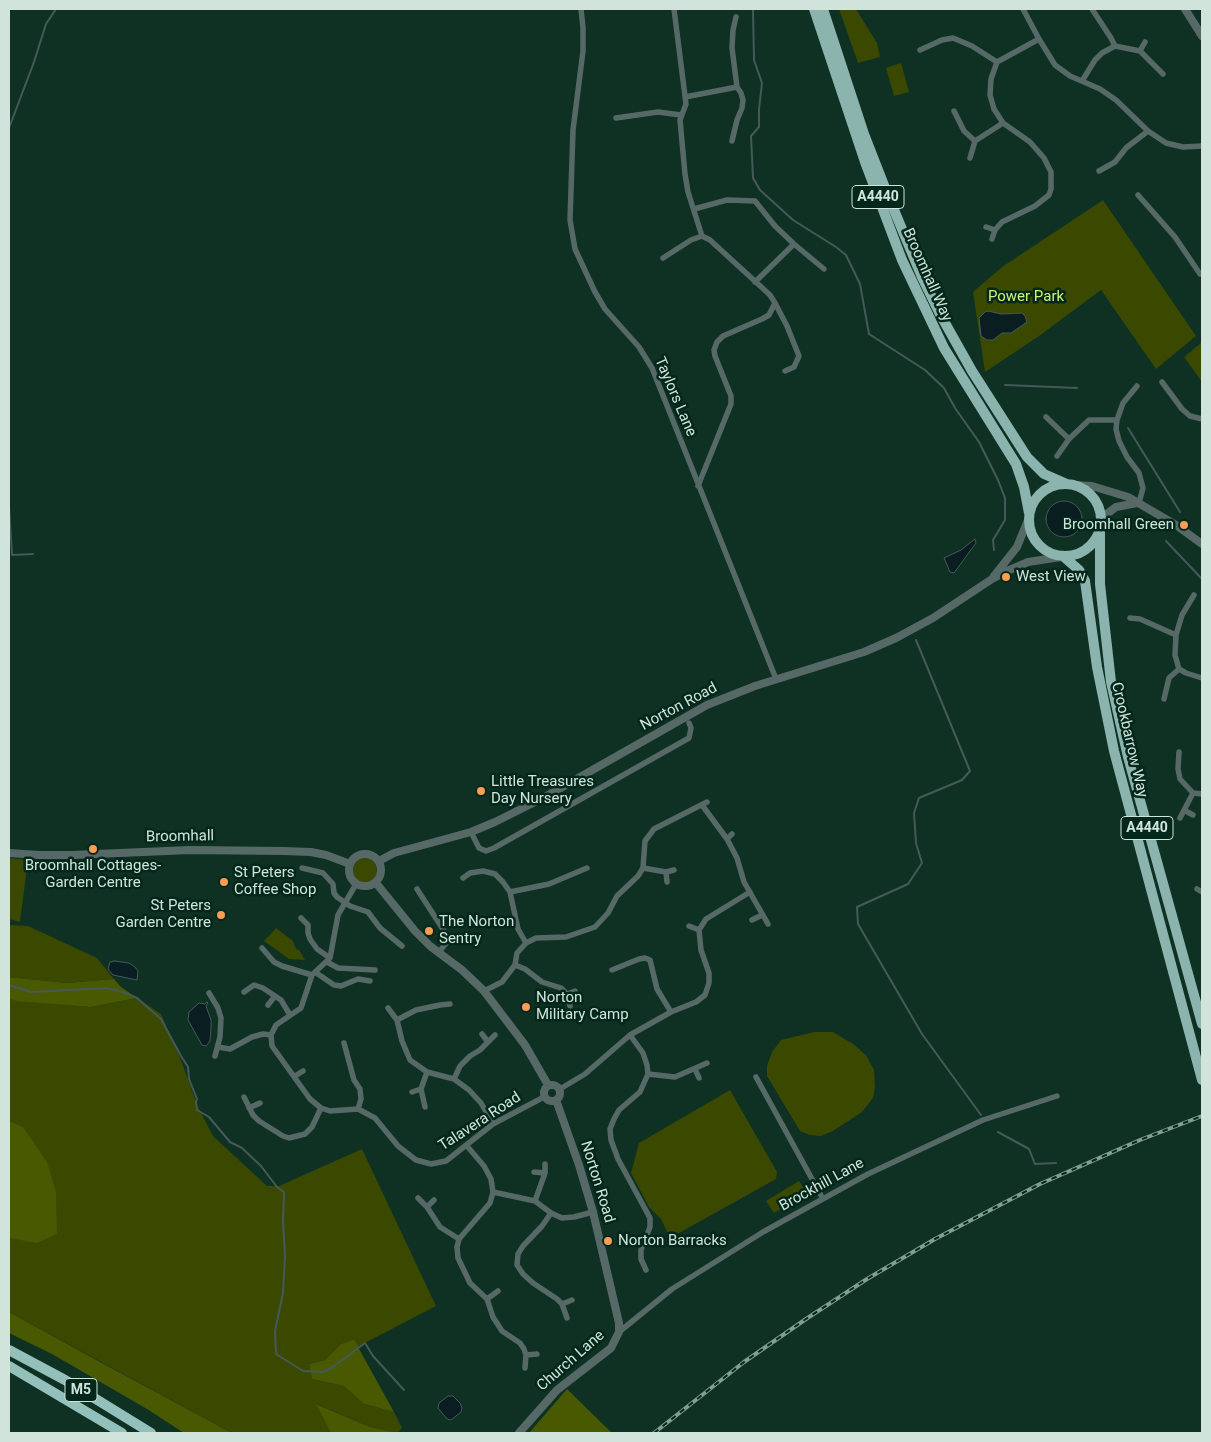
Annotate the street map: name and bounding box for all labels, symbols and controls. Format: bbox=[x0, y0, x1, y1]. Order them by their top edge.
road number: A4440 bbox=[852, 186, 904, 208]
street label: Broomhall Way bbox=[898, 226, 956, 324]
park label: Power Park bbox=[988, 288, 1064, 306]
street label: Taylors Lane bbox=[650, 355, 700, 439]
place label: Broomhall Green bbox=[1063, 516, 1174, 534]
marker: Broomhall Green bbox=[1178, 519, 1190, 531]
place label: West View bbox=[1016, 568, 1086, 586]
marker: West View bbox=[1000, 571, 1012, 583]
street label: Norton Road bbox=[637, 679, 721, 735]
street label: Crookbarrow Way bbox=[1107, 681, 1151, 799]
place label: Little Treasures Day Nursery bbox=[491, 773, 594, 808]
marker: Little Treasures Day Nursery bbox=[475, 785, 487, 797]
road number: A4440 bbox=[1121, 816, 1173, 840]
street label: Broomhall bbox=[146, 827, 214, 847]
marker: Broomhall Cottages- Garden Centre bbox=[87, 843, 99, 855]
place label: Broomhall Cottages- Garden Centre bbox=[25, 857, 161, 892]
place label: St Peters Coffee Shop bbox=[234, 864, 316, 899]
marker: St Peters Coffee Shop bbox=[218, 876, 230, 888]
place label: St Peters Garden Centre bbox=[115, 897, 211, 932]
marker: St Peters Garden Centre bbox=[215, 909, 227, 921]
place label: The Norton Sentry bbox=[439, 913, 514, 948]
marker: The Norton Sentry bbox=[423, 925, 435, 937]
place label: Norton Military Camp bbox=[536, 989, 629, 1024]
marker: Norton Military Camp bbox=[520, 1001, 532, 1013]
street label: Talavera Road bbox=[436, 1089, 524, 1155]
street label: Norton Road bbox=[576, 1139, 618, 1225]
street label: Brockhill Lane bbox=[777, 1154, 867, 1216]
place label: Norton Barracks bbox=[618, 1232, 727, 1250]
marker: Norton Barracks bbox=[602, 1235, 614, 1247]
street label: Church Lane bbox=[534, 1327, 608, 1395]
road number: M5 bbox=[65, 1378, 97, 1402]

